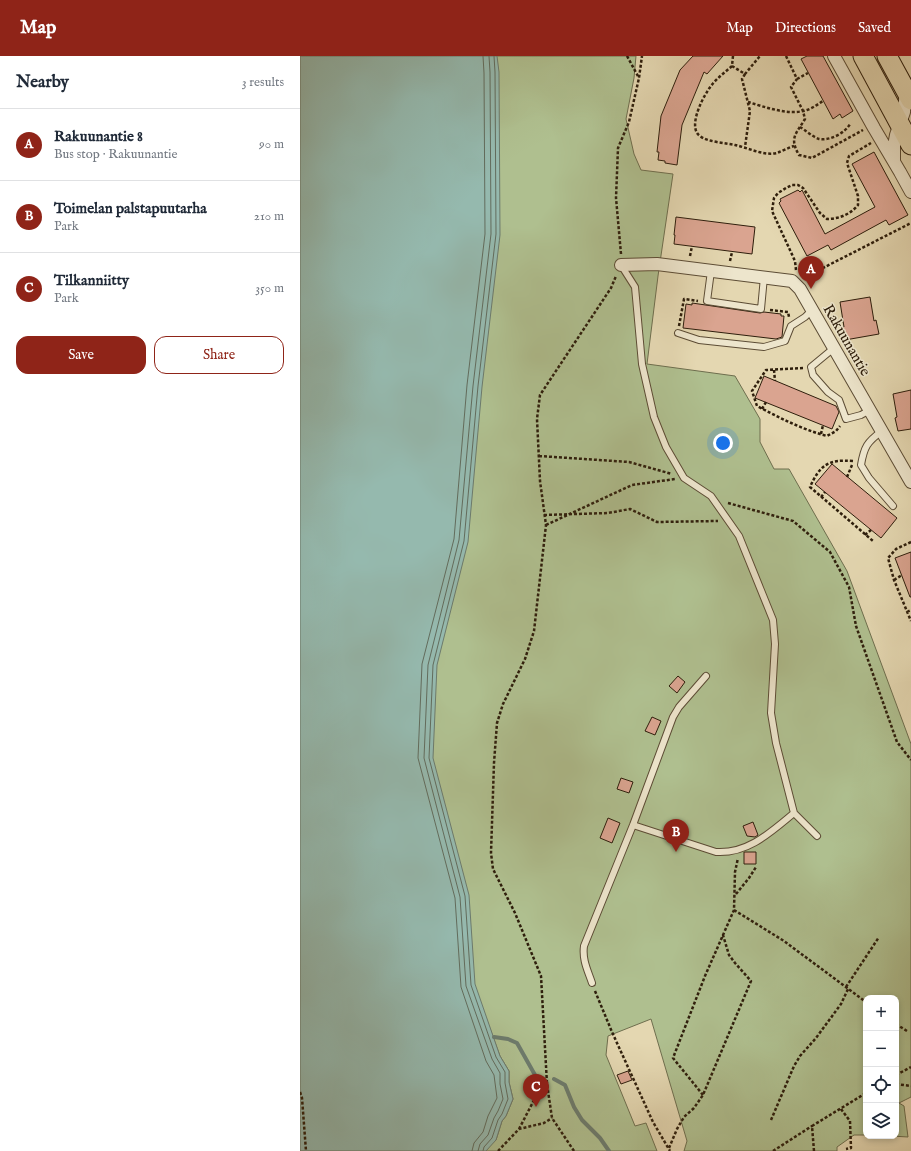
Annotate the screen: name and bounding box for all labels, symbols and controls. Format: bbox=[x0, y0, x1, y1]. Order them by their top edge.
text: Map bbox=[20, 16, 56, 40]
text: Map bbox=[726, 19, 753, 37]
text: Directions bbox=[775, 19, 836, 37]
text: Saved bbox=[858, 19, 891, 37]
text: Nearby bbox=[16, 72, 69, 93]
text: 3 results bbox=[242, 74, 284, 91]
text: Rakuunantie 8 bbox=[54, 127, 143, 146]
text: A bbox=[25, 136, 33, 153]
text: 90 m bbox=[259, 136, 284, 153]
text: Bus stop · Rakuunantie bbox=[54, 146, 178, 163]
text: Toimelan palstapuutarha bbox=[54, 199, 207, 218]
text: B bbox=[25, 208, 33, 225]
text: 210 m bbox=[254, 208, 284, 225]
text: Park bbox=[54, 218, 79, 235]
pin: A bbox=[798, 256, 824, 289]
text: Tilkanniitty bbox=[54, 271, 129, 290]
text: C bbox=[24, 280, 34, 297]
text: 350 m bbox=[255, 280, 284, 297]
text: Park bbox=[54, 290, 79, 307]
street label: Rakuunantie bbox=[818, 301, 875, 380]
button: Save bbox=[16, 336, 146, 374]
button: Share bbox=[154, 336, 284, 374]
your location bbox=[713, 433, 733, 453]
pin: B bbox=[663, 819, 689, 852]
map controls bbox=[863, 995, 899, 1139]
button: + bbox=[863, 995, 899, 1031]
button: − bbox=[863, 1031, 899, 1067]
button: locate bbox=[863, 1067, 899, 1103]
pin: C bbox=[523, 1074, 549, 1107]
button: layers bbox=[863, 1103, 899, 1139]

